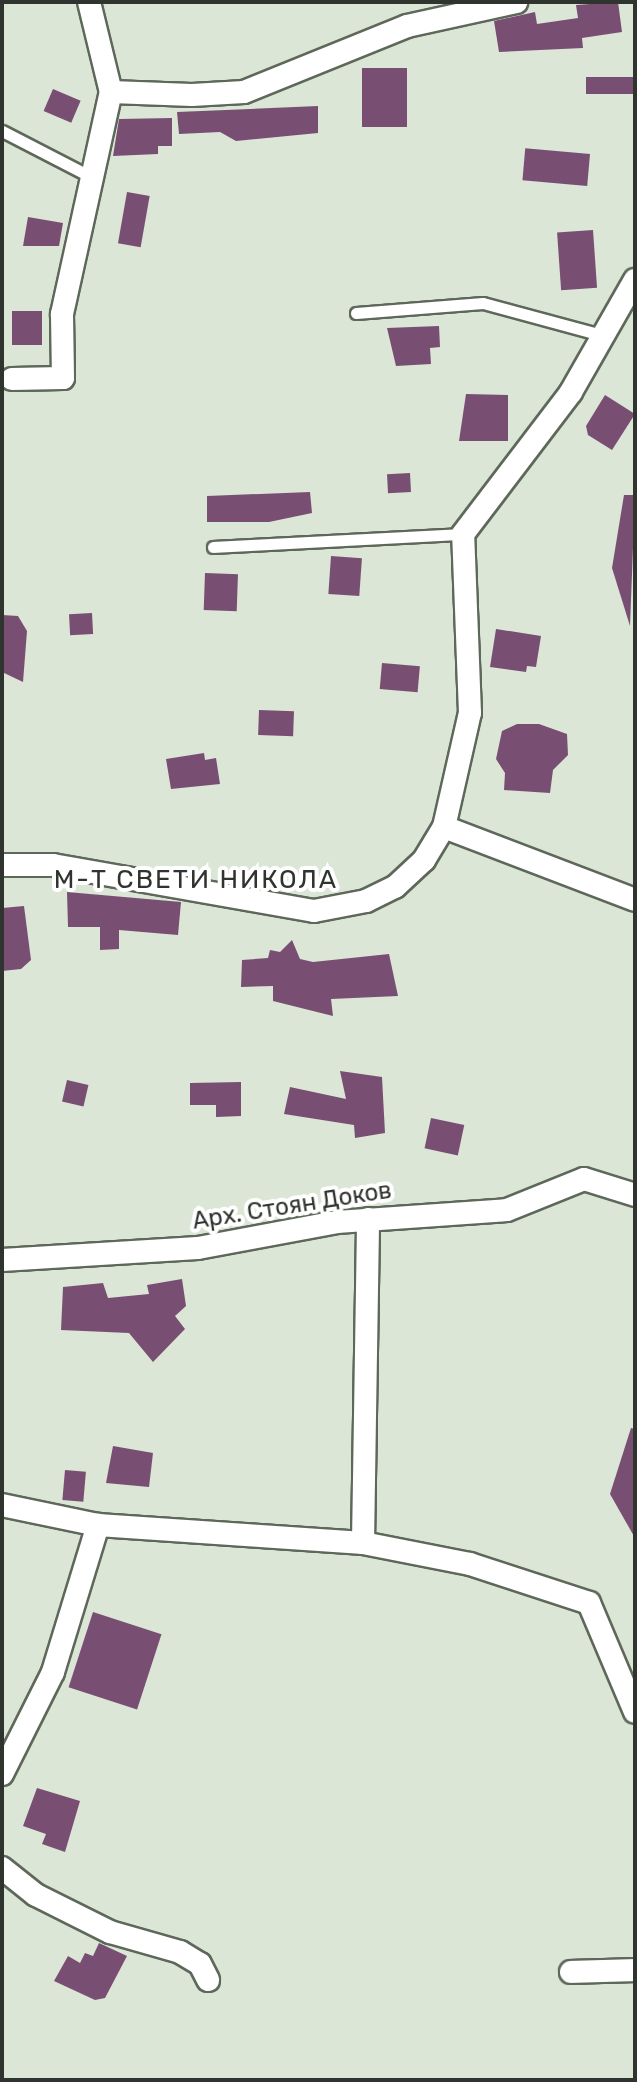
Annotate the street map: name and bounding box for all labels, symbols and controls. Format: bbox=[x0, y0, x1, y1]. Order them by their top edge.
district label: М-Т СВЕТИ НИКОЛА bbox=[54, 864, 338, 896]
street label: Арх. Стоян Доков bbox=[190, 1176, 394, 1236]

